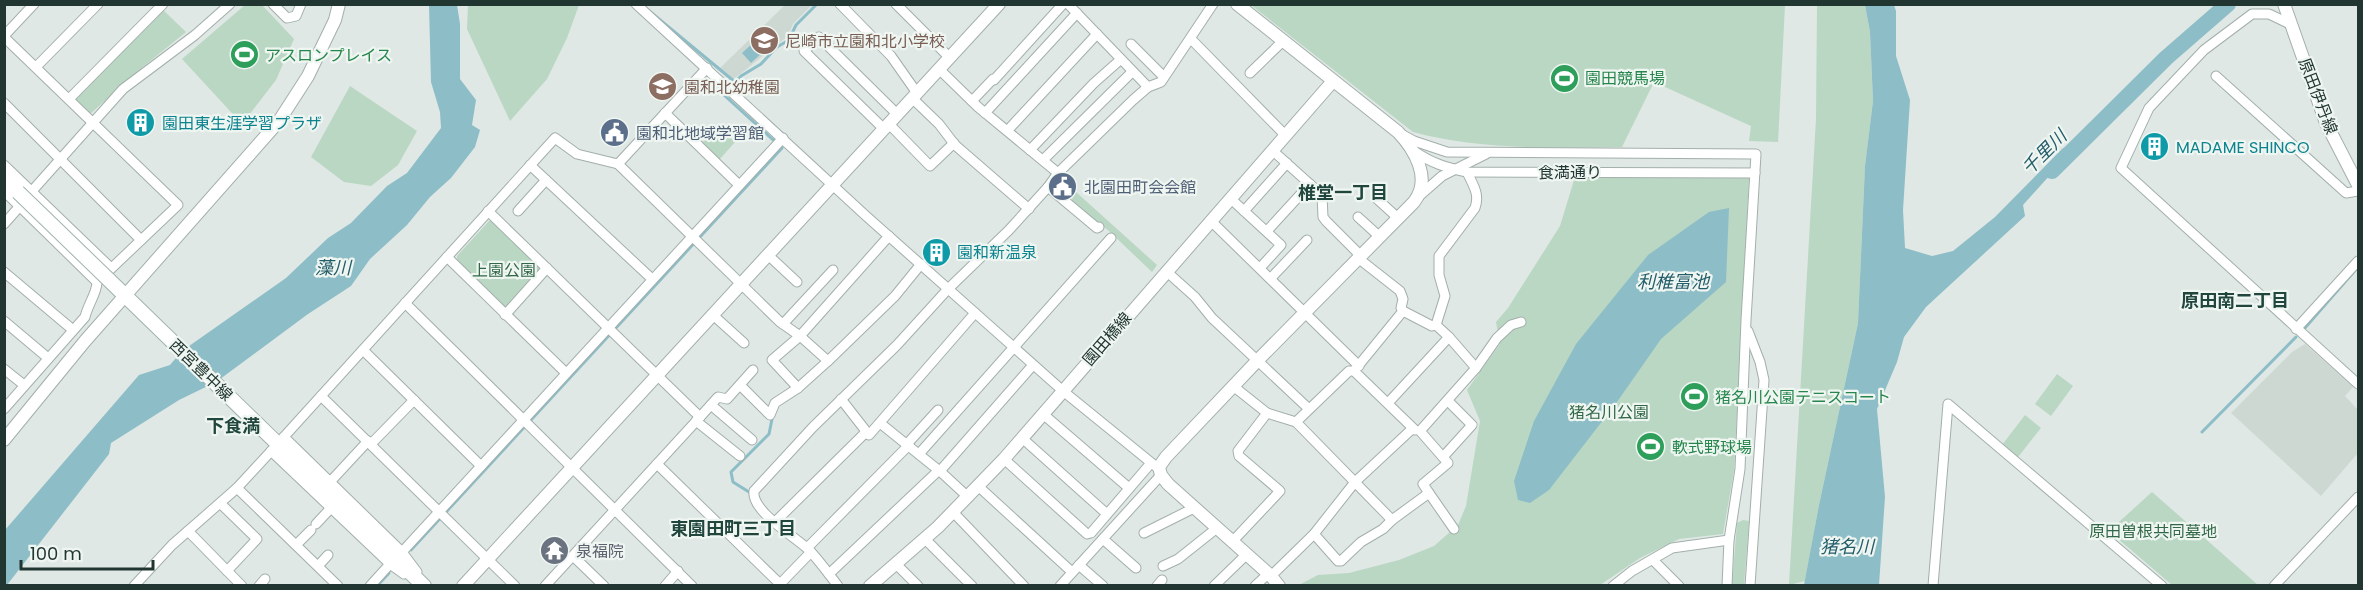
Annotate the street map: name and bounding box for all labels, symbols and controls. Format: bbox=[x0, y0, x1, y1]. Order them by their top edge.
school or university icon: 尼崎市立園和北小学校 bbox=[748, 25, 780, 57]
place label: 尼崎市立園和北小学校 bbox=[785, 30, 945, 53]
sports icon: アスロンプレイス bbox=[228, 39, 260, 71]
place label: アスロンプレイス bbox=[265, 44, 392, 67]
street label: 原田伊丹線 bbox=[2293, 55, 2343, 137]
sports icon: 園田競馬場 bbox=[1548, 62, 1580, 94]
place label: 園田競馬場 bbox=[1585, 67, 1665, 90]
school or university icon: 園和北幼稚園 bbox=[647, 71, 679, 103]
place label: 園和北幼稚園 bbox=[684, 76, 780, 99]
building icon: 園田東生涯学習プラザ bbox=[125, 107, 157, 139]
place label: 園田東生涯学習プラザ bbox=[162, 112, 322, 135]
public building icon: 園和北地域学習館 bbox=[599, 117, 631, 149]
place label: 園和北地域学習館 bbox=[636, 122, 764, 145]
water label: 千里川 bbox=[2016, 123, 2073, 180]
building icon: MADAME SHINCO bbox=[2139, 131, 2171, 163]
place label: MADAME SHINCO bbox=[2176, 136, 2310, 159]
street label: 食満通り bbox=[1538, 161, 1602, 184]
public building icon: 北園田町会会館 bbox=[1047, 171, 1079, 203]
place label: 北園田町会会館 bbox=[1084, 176, 1196, 199]
district label: 椎堂一丁目 bbox=[1298, 180, 1388, 205]
building icon: 園和新温泉 bbox=[920, 236, 952, 268]
place label: 園和新温泉 bbox=[957, 241, 1037, 264]
water label: 藻川 bbox=[315, 255, 353, 280]
park label: 上園公園 bbox=[472, 259, 536, 282]
water label: 利椎富池 bbox=[1637, 269, 1711, 294]
district label: 原田南二丁目 bbox=[2181, 288, 2289, 313]
street label: 園田橋線 bbox=[1077, 307, 1137, 371]
street label: 西宮豊中線 bbox=[164, 334, 238, 406]
sports icon: 猪名川公園テニスコート bbox=[1678, 381, 1710, 413]
place label: 猪名川公園テニスコート bbox=[1715, 386, 1891, 409]
park label: 猪名川公園 bbox=[1569, 401, 1649, 424]
district label: 下食満 bbox=[206, 413, 260, 438]
sports icon: 軟式野球場 bbox=[1635, 431, 1667, 463]
place label: 軟式野球場 bbox=[1672, 436, 1752, 459]
district label: 東園田町三丁目 bbox=[670, 516, 796, 541]
park label: 原田曽根共同墓地 bbox=[2089, 520, 2217, 543]
scale bar bbox=[21, 533, 153, 571]
water label: 猪名川 bbox=[1820, 534, 1876, 559]
temple icon: 泉福院 bbox=[539, 535, 571, 567]
place label: 泉福院 bbox=[576, 540, 624, 563]
text: 100 m bbox=[30, 541, 82, 566]

